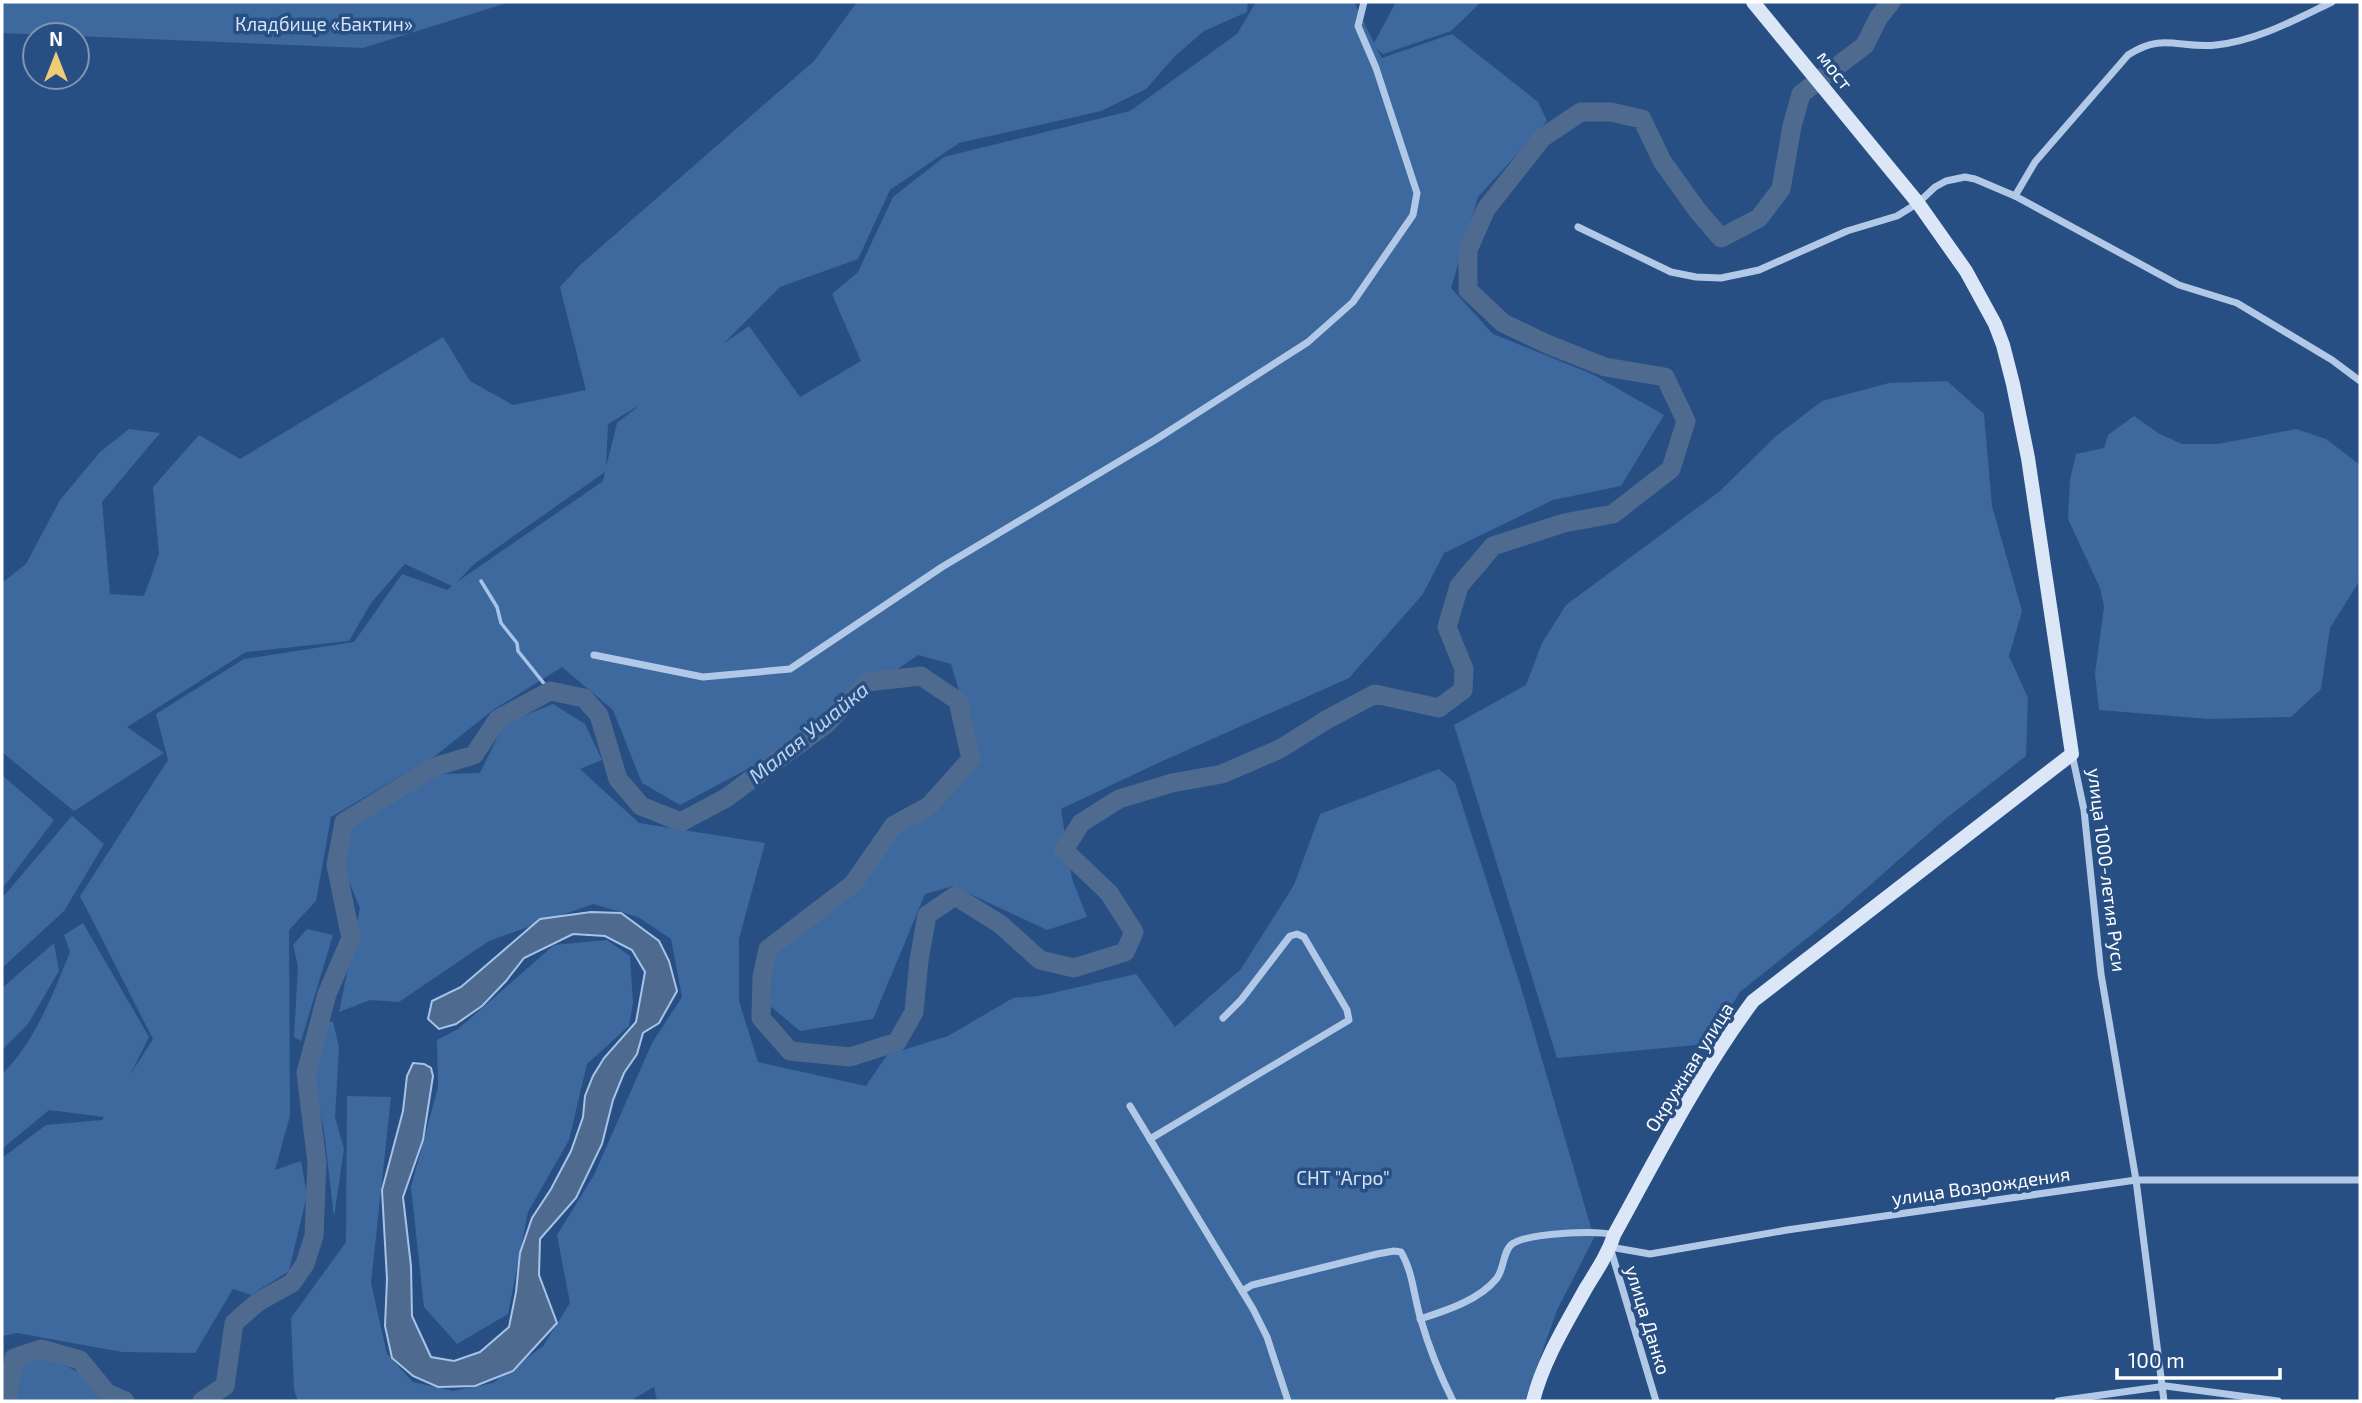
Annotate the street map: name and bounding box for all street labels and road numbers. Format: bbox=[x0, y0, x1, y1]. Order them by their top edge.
street label: мост bbox=[1813, 45, 1858, 94]
street label: улица 1000-летия Руси bbox=[2083, 767, 2131, 973]
street label: Окружная улица bbox=[1640, 998, 1738, 1136]
street label: улица Возрождения bbox=[1890, 1162, 2072, 1210]
street label: улица Данко bbox=[1620, 1262, 1676, 1378]

